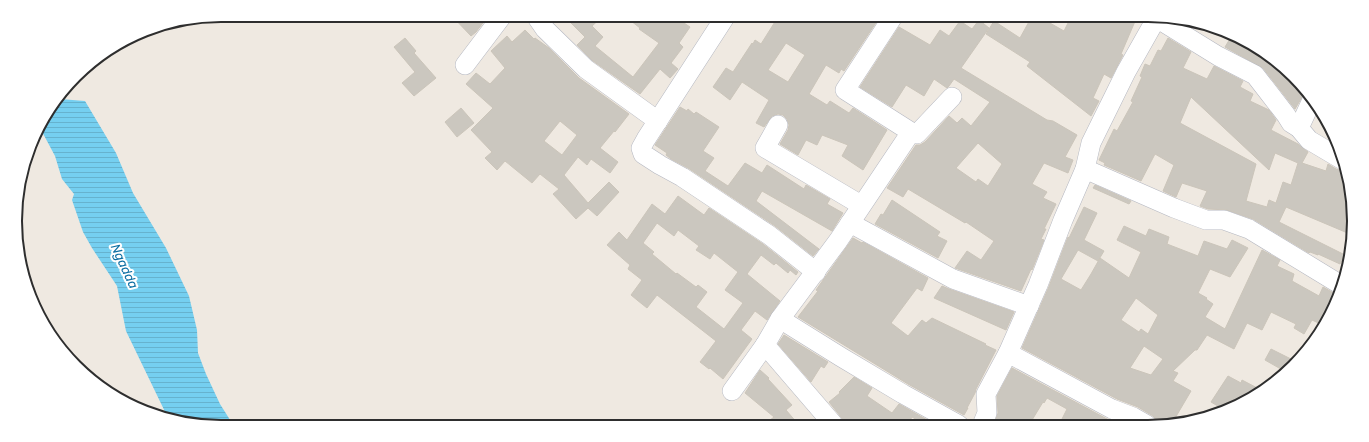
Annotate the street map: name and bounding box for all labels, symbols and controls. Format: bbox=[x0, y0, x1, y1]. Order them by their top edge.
water label: Ngadda bbox=[107, 242, 142, 292]

